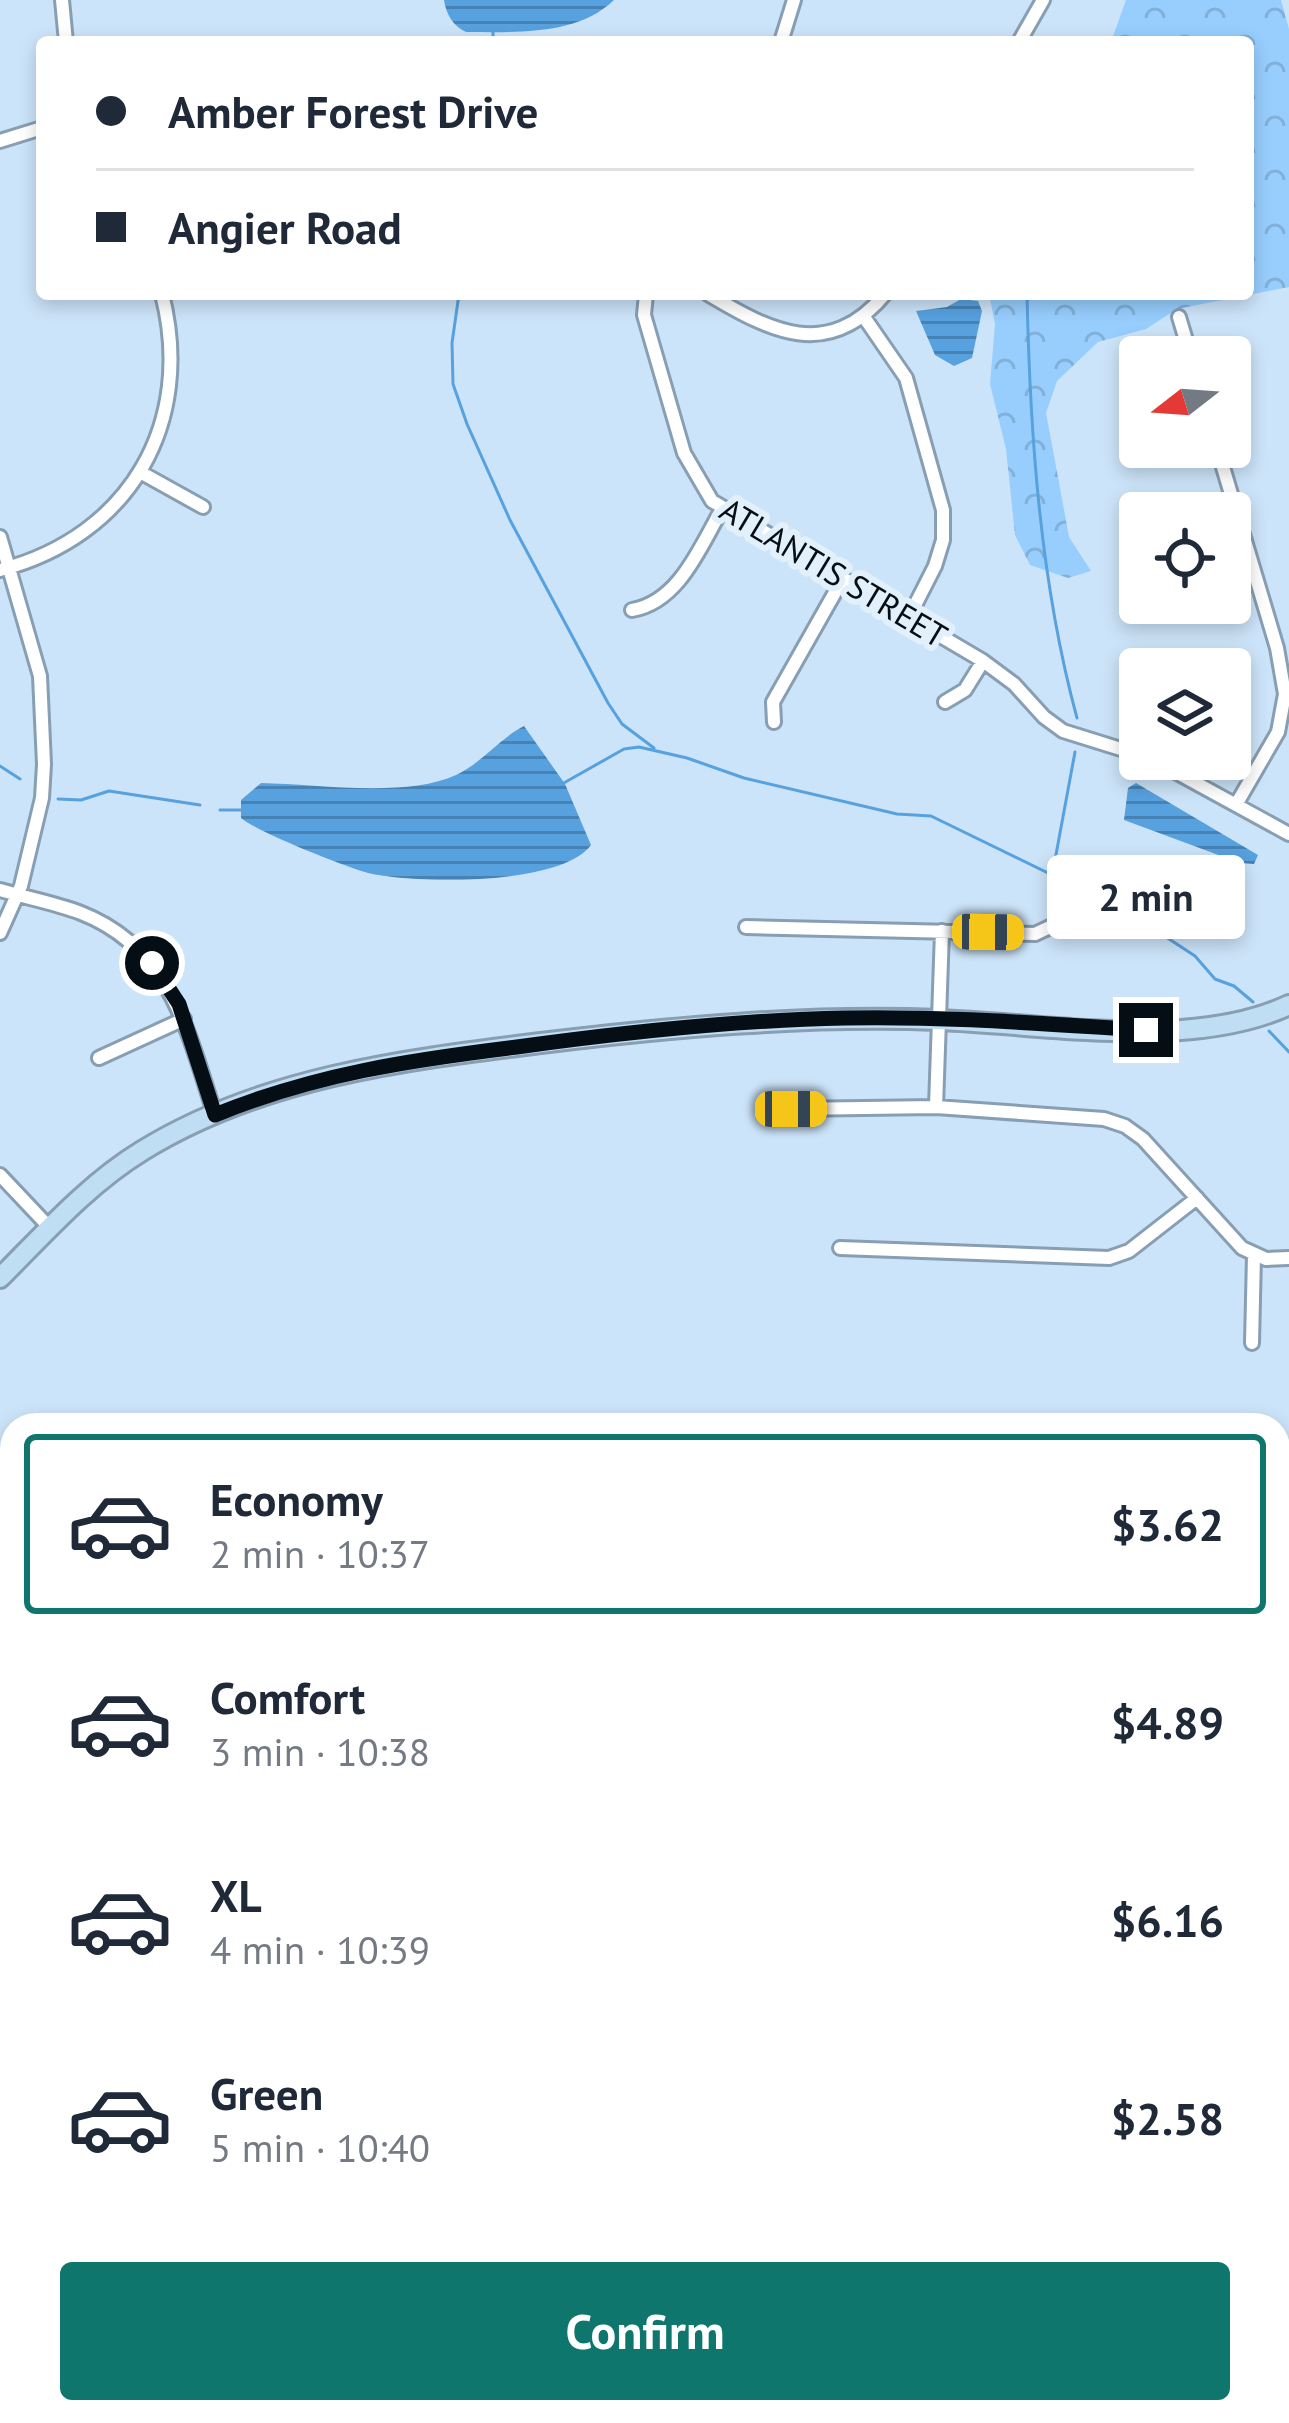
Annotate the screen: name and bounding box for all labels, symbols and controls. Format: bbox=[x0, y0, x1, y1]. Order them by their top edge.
text: Amber Forest Drive bbox=[168, 82, 538, 140]
text: Angier Road bbox=[168, 198, 402, 256]
north arrow bbox=[1119, 336, 1251, 468]
map controls bbox=[1119, 336, 1251, 780]
street label: ATLANTIS STREET bbox=[713, 487, 955, 657]
button: locate bbox=[1119, 492, 1251, 624]
button: layers bbox=[1119, 648, 1251, 780]
callout: 2 min bbox=[1047, 856, 1245, 940]
text: 2 min bbox=[1098, 871, 1194, 922]
car bbox=[952, 913, 1024, 951]
route start bbox=[125, 936, 179, 990]
route end bbox=[1119, 1003, 1173, 1057]
car bbox=[755, 1091, 827, 1127]
icon: car bbox=[66, 1470, 174, 1578]
text: Economy bbox=[210, 1470, 383, 1528]
text: $3.62 bbox=[1111, 1495, 1224, 1553]
text: 2 min · 10:37 bbox=[210, 1528, 430, 1579]
icon: car bbox=[66, 1668, 174, 1776]
text: Comfort bbox=[210, 1668, 365, 1726]
text: $4.89 bbox=[1111, 1693, 1224, 1751]
text: 3 min · 10:38 bbox=[210, 1726, 430, 1777]
icon: car bbox=[66, 1866, 174, 1974]
text: XL bbox=[210, 1866, 262, 1924]
text: $6.16 bbox=[1111, 1891, 1224, 1949]
text: 4 min · 10:39 bbox=[210, 1924, 430, 1975]
icon: car bbox=[66, 2064, 174, 2172]
text: Green bbox=[210, 2064, 323, 2122]
text: $2.58 bbox=[1111, 2089, 1224, 2147]
text: 5 min · 10:40 bbox=[210, 2122, 430, 2173]
button: Confirm bbox=[60, 2262, 1230, 2400]

